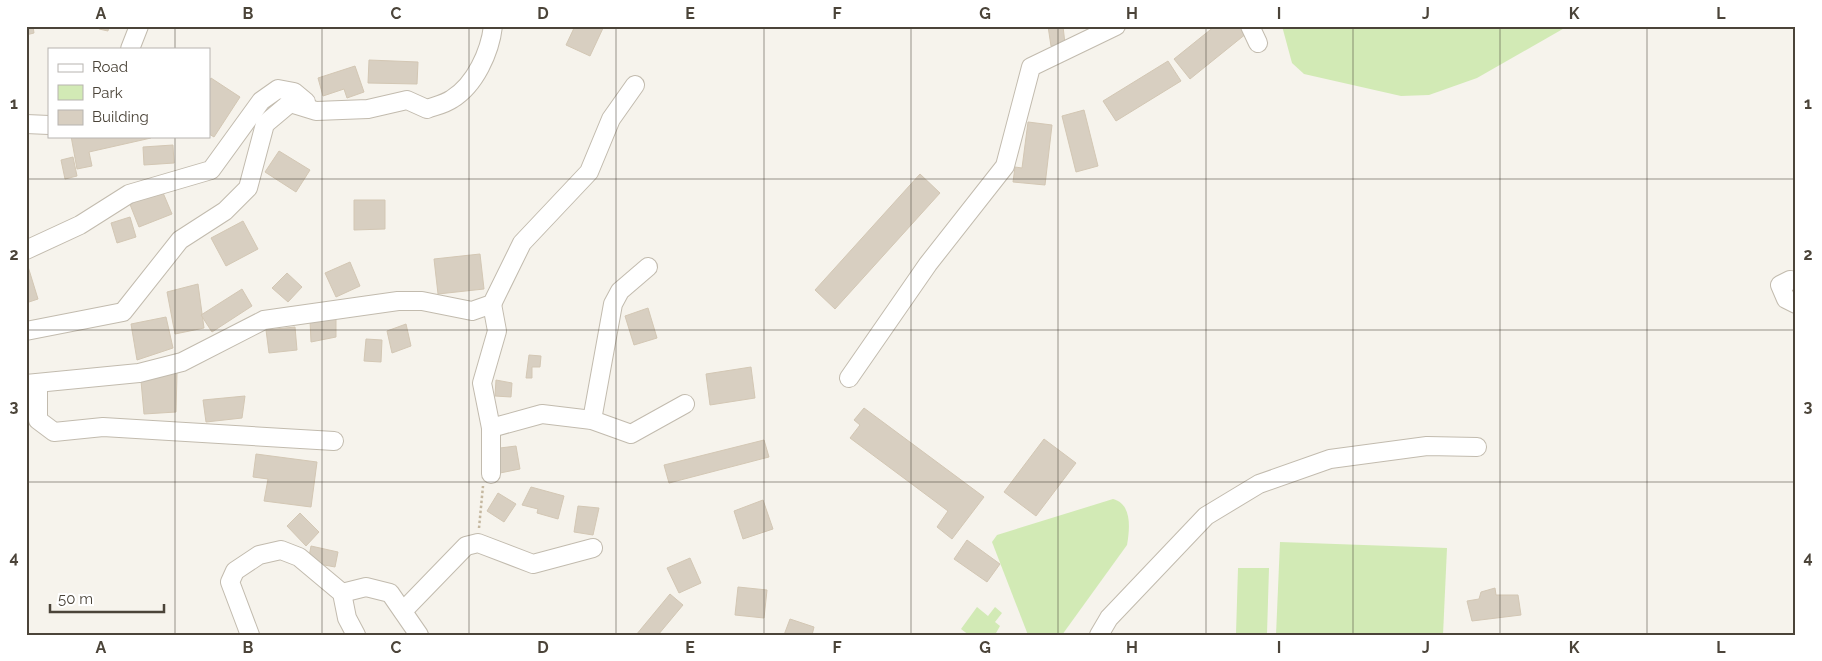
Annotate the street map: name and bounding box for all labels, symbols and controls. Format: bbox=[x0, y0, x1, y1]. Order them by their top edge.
text: A bbox=[96, 4, 107, 23]
text: B bbox=[243, 4, 254, 23]
text: C bbox=[391, 4, 402, 23]
text: D bbox=[537, 4, 549, 23]
text: E bbox=[685, 4, 695, 23]
text: F bbox=[832, 4, 842, 23]
text: G bbox=[979, 4, 991, 23]
text: H bbox=[1126, 4, 1138, 23]
text: I bbox=[1277, 4, 1281, 23]
text: J bbox=[1422, 4, 1430, 23]
text: K bbox=[1569, 4, 1580, 23]
text: L bbox=[1716, 4, 1726, 23]
legend bbox=[48, 48, 210, 138]
text: Road bbox=[92, 58, 128, 76]
text: Park bbox=[92, 84, 123, 102]
text: 1 bbox=[10, 94, 18, 113]
text: 1 bbox=[1804, 94, 1812, 113]
text: Building bbox=[92, 108, 149, 126]
text: 2 bbox=[9, 245, 19, 264]
text: 2 bbox=[1803, 245, 1813, 264]
text: 3 bbox=[10, 397, 19, 416]
text: 3 bbox=[1804, 397, 1813, 416]
text: 4 bbox=[9, 548, 19, 567]
text: 4 bbox=[1803, 548, 1813, 567]
scale bar bbox=[50, 581, 164, 613]
text: 50 m bbox=[58, 590, 93, 608]
text: A bbox=[96, 638, 107, 657]
text: B bbox=[243, 638, 254, 657]
text: C bbox=[391, 638, 402, 657]
text: D bbox=[537, 638, 549, 657]
text: E bbox=[685, 638, 695, 657]
text: F bbox=[832, 638, 842, 657]
text: G bbox=[979, 638, 991, 657]
text: H bbox=[1126, 638, 1138, 657]
text: I bbox=[1277, 638, 1281, 657]
text: J bbox=[1422, 638, 1430, 657]
text: K bbox=[1569, 638, 1580, 657]
text: L bbox=[1716, 638, 1726, 657]

